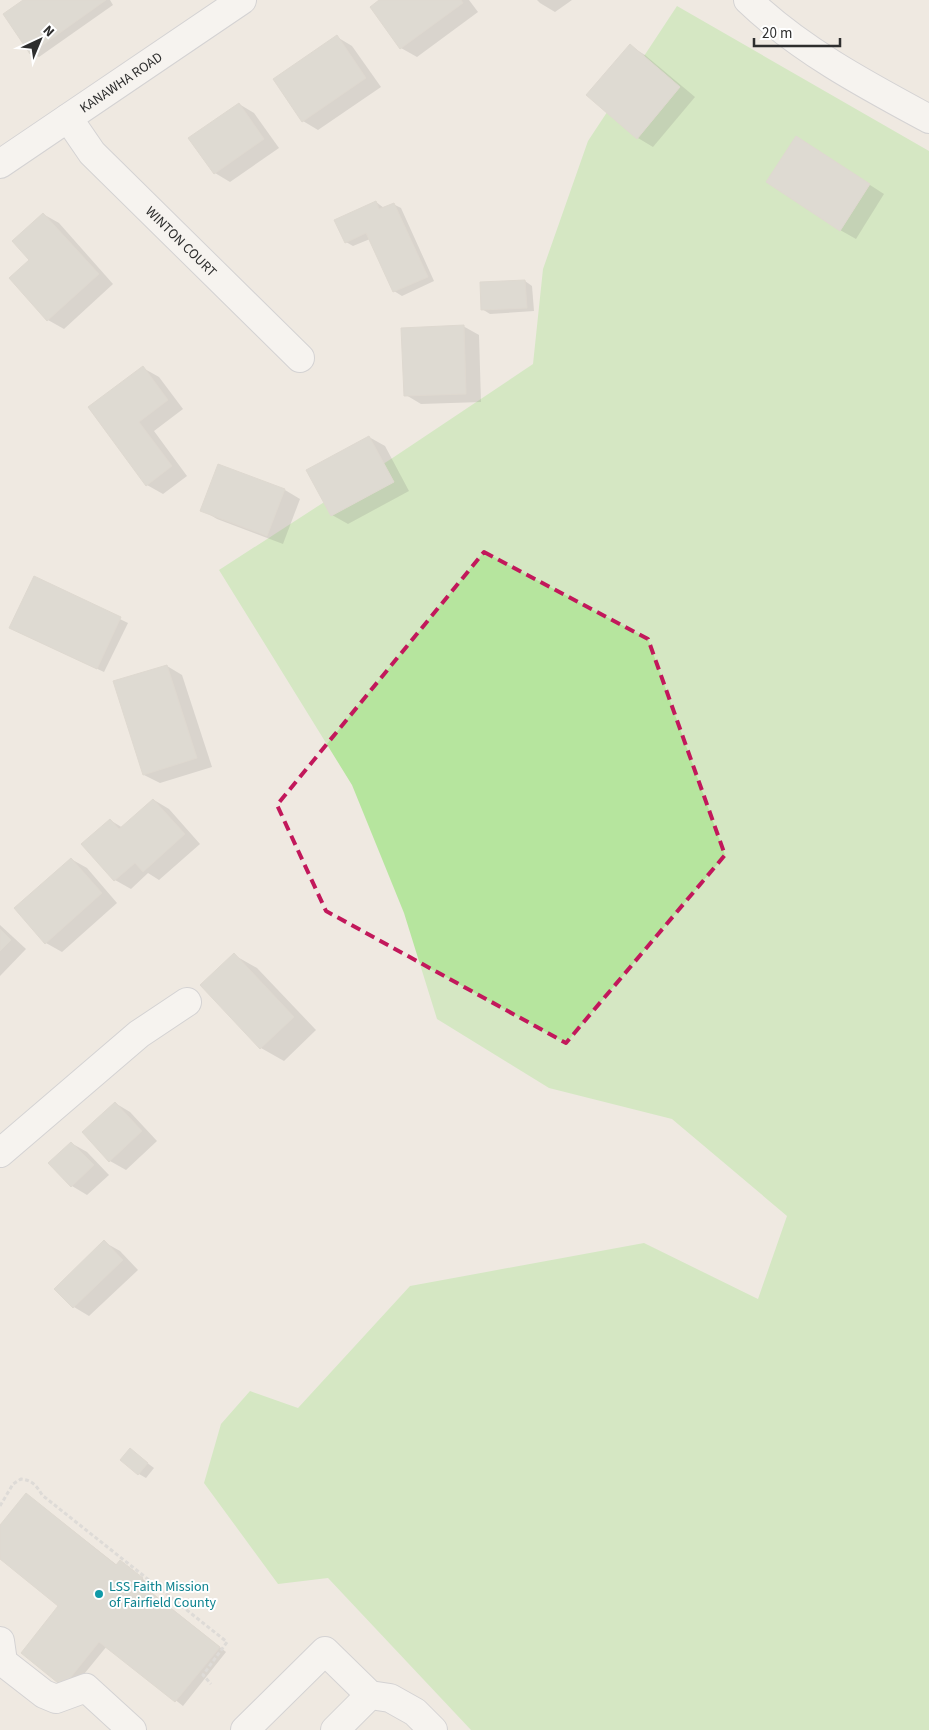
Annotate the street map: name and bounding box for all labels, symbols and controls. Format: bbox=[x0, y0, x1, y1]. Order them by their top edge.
north arrow bbox=[15, 15, 65, 65]
scale bar bbox=[754, 15, 840, 47]
text: N bbox=[38, 21, 59, 42]
text: 20 m bbox=[762, 23, 792, 44]
street label: KANAWHA ROAD bbox=[76, 48, 167, 118]
street label: WINTON COURT bbox=[140, 202, 221, 282]
place label: LSS Faith Mission of Fairfield County bbox=[109, 1577, 216, 1613]
marker: LSS Faith Mission of Fairfield County bbox=[93, 1588, 105, 1600]

